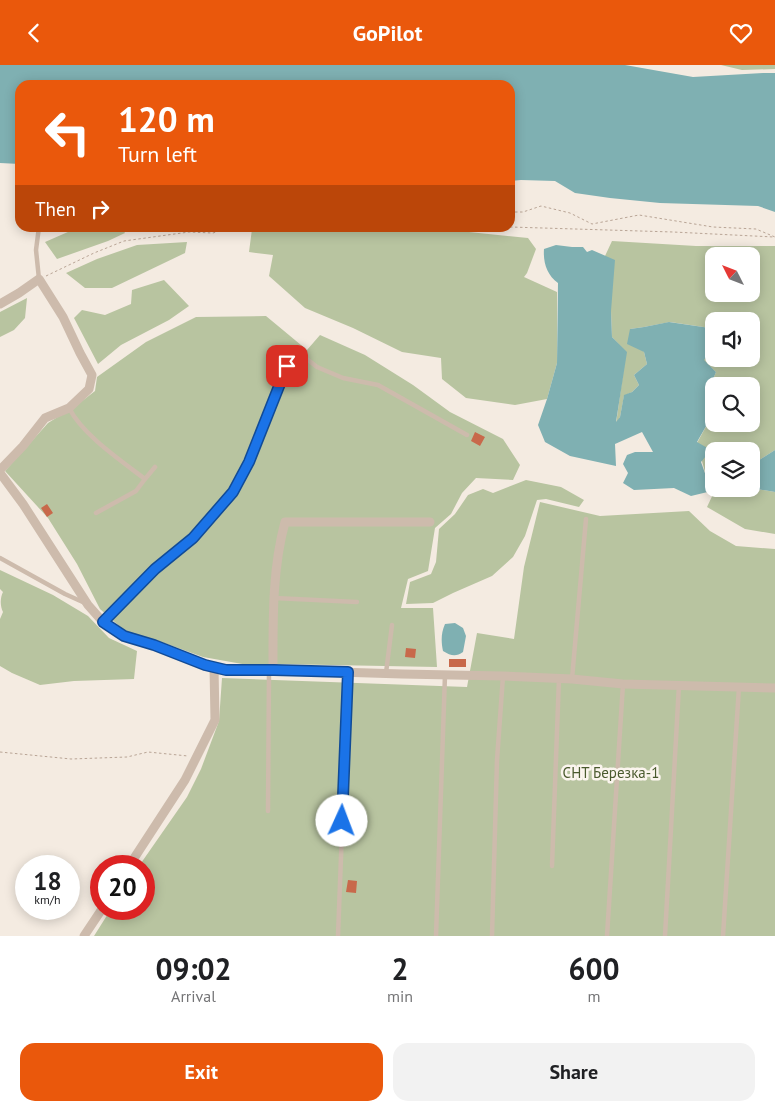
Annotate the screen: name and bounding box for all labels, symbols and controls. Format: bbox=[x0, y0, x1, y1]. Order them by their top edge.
icon: back bbox=[20, 19, 48, 47]
text: GoPilot bbox=[353, 19, 422, 47]
icon: heart bbox=[727, 19, 755, 47]
text: 120 m bbox=[118, 96, 215, 142]
icon: left bbox=[35, 100, 100, 165]
text: Turn left bbox=[118, 140, 197, 168]
icon: right bbox=[86, 195, 114, 223]
text: Then bbox=[35, 197, 76, 221]
north arrow bbox=[705, 247, 760, 303]
map controls bbox=[705, 247, 760, 497]
button: sound bbox=[705, 312, 760, 367]
pin bbox=[266, 345, 308, 387]
icon: arrive bbox=[273, 352, 301, 380]
button: search bbox=[705, 377, 760, 432]
button: layers bbox=[705, 442, 760, 497]
park label: СНТ Березка-1 bbox=[563, 763, 659, 782]
position arrow bbox=[315, 794, 367, 846]
speed limit sign: 20 bbox=[90, 855, 155, 920]
text: 18 bbox=[33, 865, 62, 897]
text: km/h bbox=[34, 892, 61, 907]
text: 09:02 bbox=[155, 949, 232, 988]
text: 2 bbox=[392, 949, 409, 988]
text: 600 bbox=[568, 949, 620, 988]
text: Arrival bbox=[171, 986, 216, 1006]
text: min bbox=[387, 986, 413, 1006]
text: m bbox=[588, 986, 601, 1006]
button: Exit bbox=[20, 1043, 383, 1101]
button: Share bbox=[393, 1043, 755, 1101]

